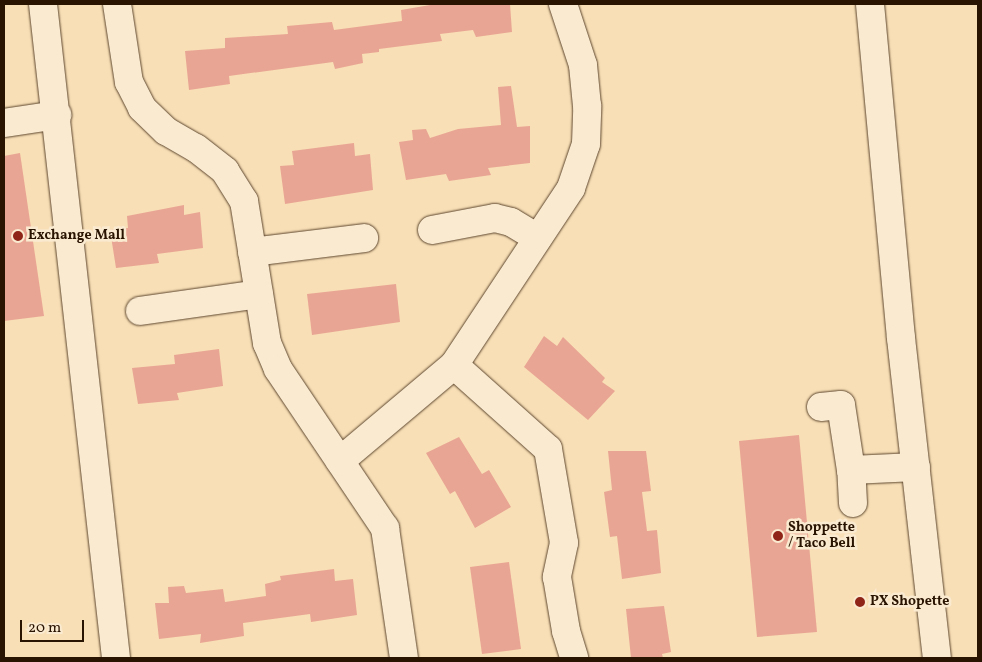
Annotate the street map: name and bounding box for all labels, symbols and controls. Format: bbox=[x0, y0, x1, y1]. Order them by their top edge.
place label: Exchange Mall bbox=[28, 228, 125, 244]
marker: Exchange Mall bbox=[12, 230, 24, 242]
place label: Shoppette / Taco Bell bbox=[788, 520, 855, 552]
marker: Shoppette / Taco Bell bbox=[772, 530, 784, 542]
place label: PX Shopette bbox=[870, 594, 949, 610]
marker: PX Shopette bbox=[854, 596, 866, 608]
scale bar bbox=[22, 610, 86, 642]
text: 20 m bbox=[28, 618, 61, 639]

